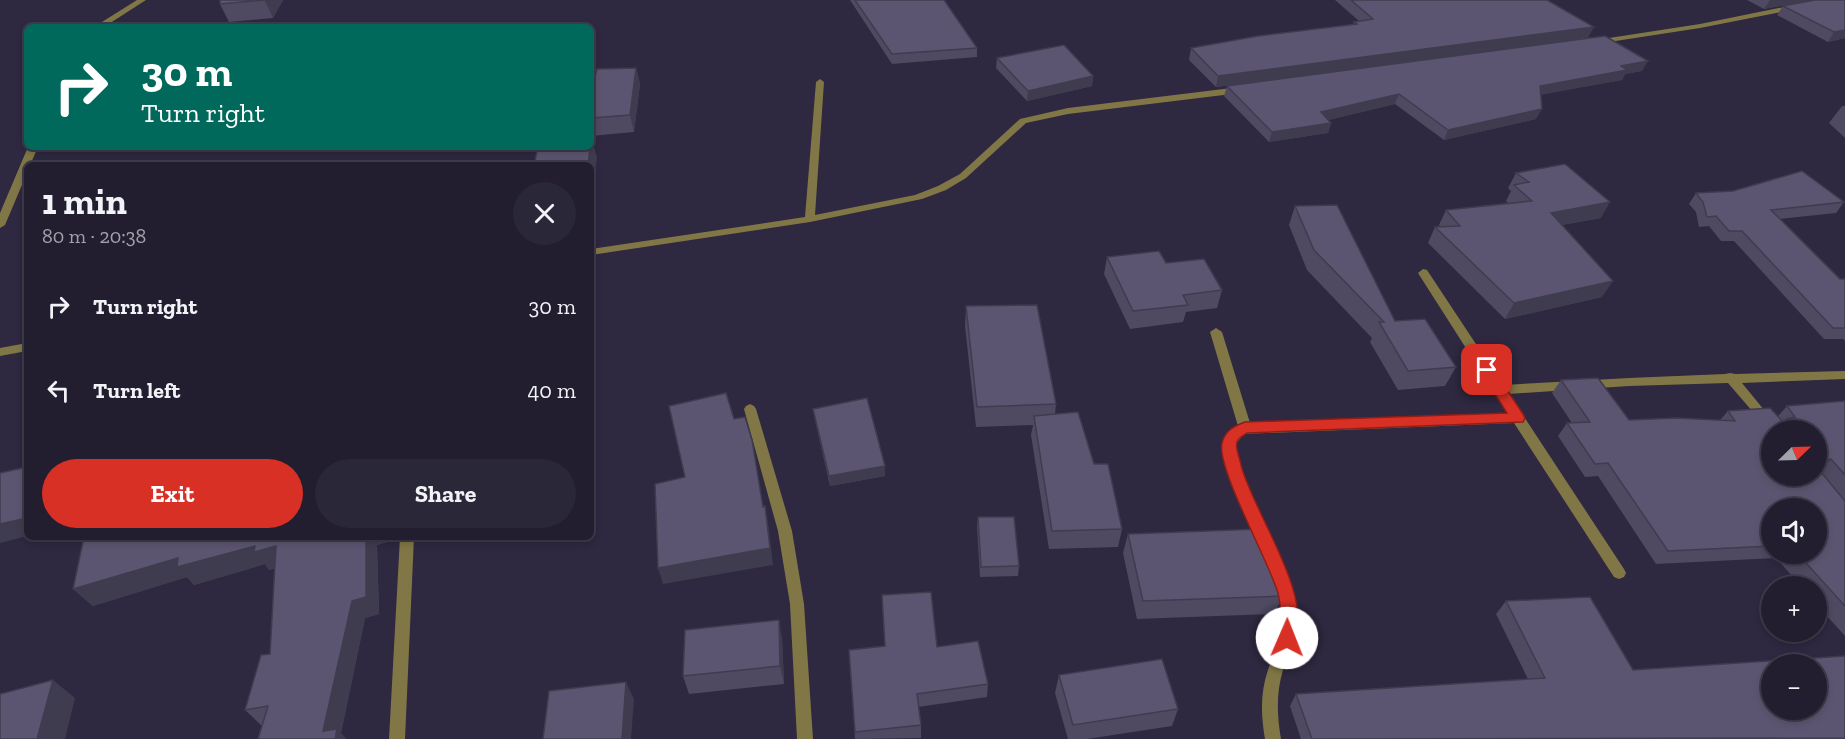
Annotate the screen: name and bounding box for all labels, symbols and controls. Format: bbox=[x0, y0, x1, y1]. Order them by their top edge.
text: 30 m bbox=[141, 46, 232, 97]
icon: right bbox=[42, 48, 120, 126]
text: Turn right bbox=[141, 97, 265, 129]
text: 1 min bbox=[42, 180, 127, 223]
button: close bbox=[513, 182, 576, 245]
text: 80 m · 20:38 bbox=[42, 224, 146, 248]
icon: right bbox=[42, 290, 75, 323]
text: Turn right bbox=[93, 293, 197, 320]
text: 30 m bbox=[529, 293, 576, 320]
pin bbox=[1461, 344, 1512, 395]
icon: arrive bbox=[1470, 353, 1503, 386]
icon: left bbox=[42, 374, 75, 407]
text: Turn left bbox=[93, 377, 180, 404]
text: 40 m bbox=[527, 377, 576, 404]
north arrow bbox=[1761, 420, 1827, 486]
map controls bbox=[1761, 420, 1827, 720]
button: Exit bbox=[42, 459, 303, 528]
button: Share bbox=[315, 459, 576, 528]
button: sound bbox=[1761, 498, 1827, 564]
button: + bbox=[1761, 576, 1827, 642]
position arrow bbox=[1255, 606, 1319, 670]
button: − bbox=[1761, 654, 1827, 720]

